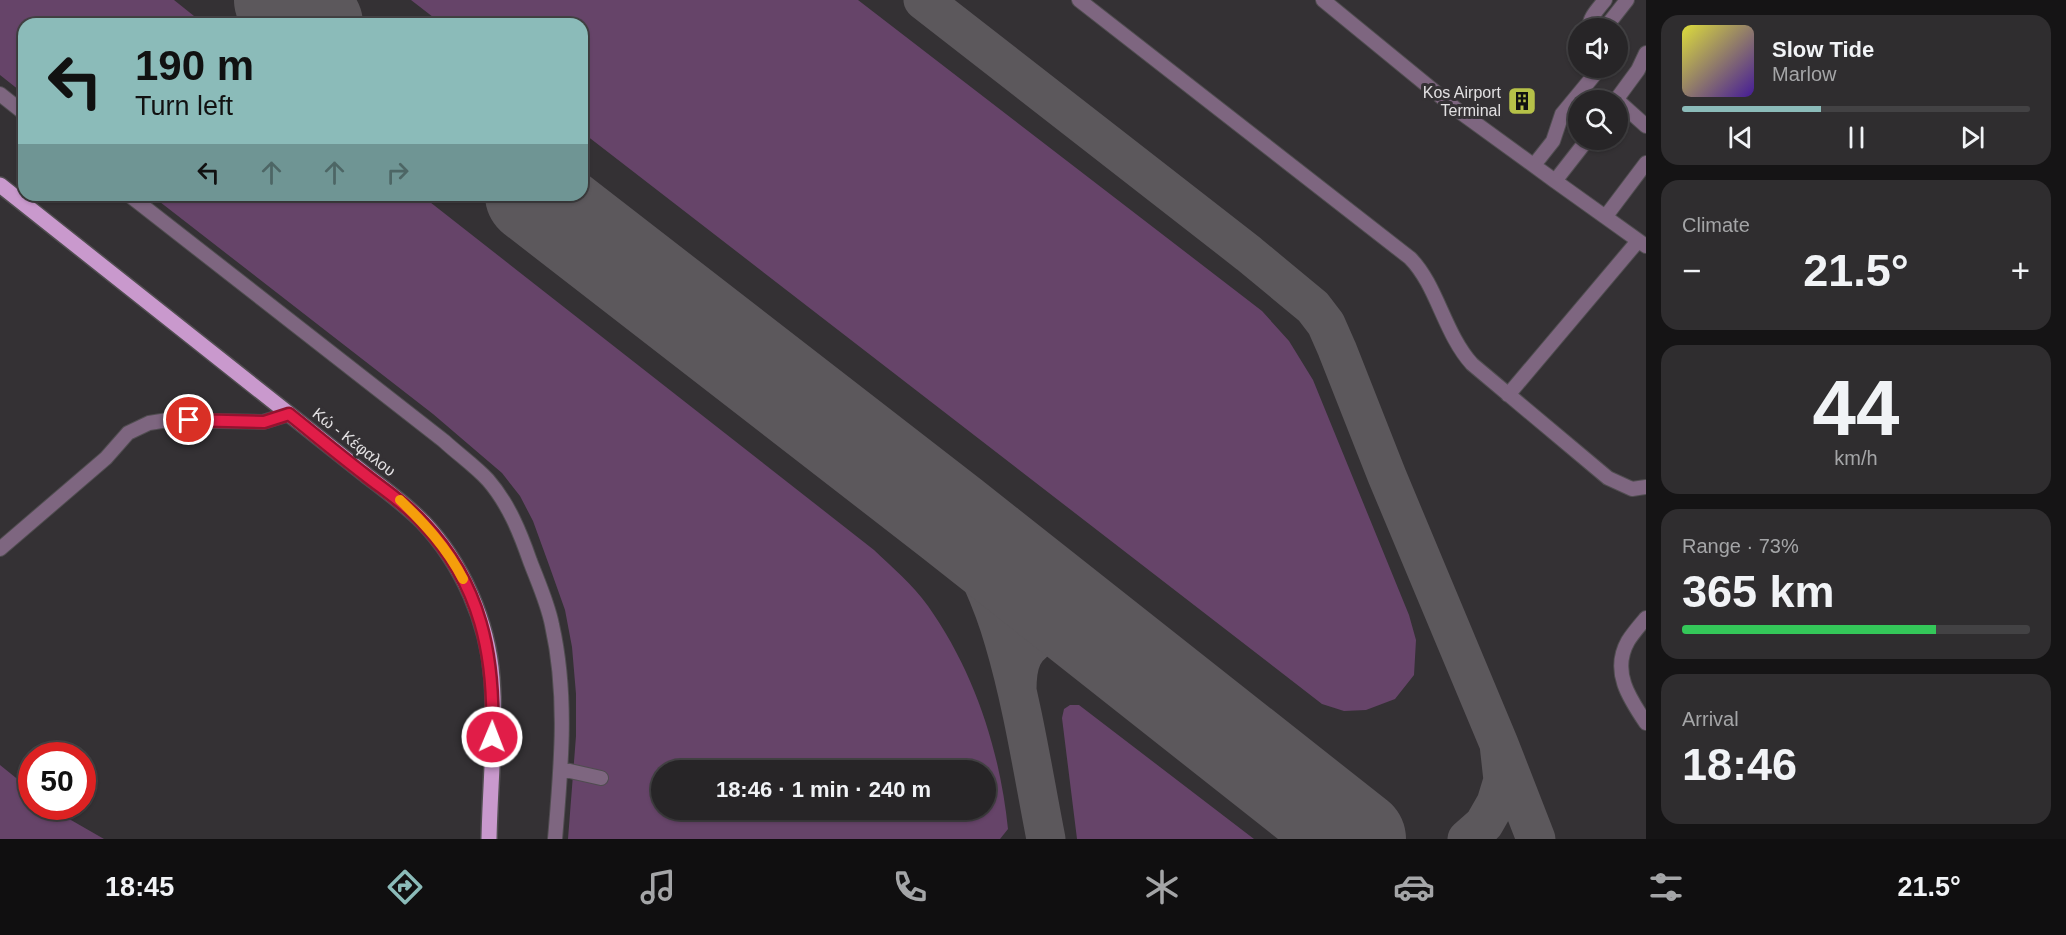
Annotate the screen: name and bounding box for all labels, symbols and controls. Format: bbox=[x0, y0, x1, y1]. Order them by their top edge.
map controls bbox=[1568, 18, 1628, 150]
button: sound bbox=[1568, 18, 1628, 78]
text: Slow Tide bbox=[1772, 37, 1874, 62]
icon: left bbox=[36, 42, 114, 120]
text: 190 m bbox=[135, 42, 254, 89]
text: Marlow bbox=[1772, 63, 1836, 85]
place label: Kos Airport Terminal bbox=[1423, 84, 1502, 119]
building icon: Kos Airport Terminal bbox=[1506, 85, 1538, 117]
button: search bbox=[1568, 90, 1628, 150]
text: Turn left bbox=[135, 91, 233, 121]
icon: previous bbox=[1724, 121, 1757, 154]
icon: pause bbox=[1840, 121, 1873, 154]
icon: next bbox=[1956, 121, 1989, 154]
icon: left bbox=[192, 156, 225, 189]
icon: ahead bbox=[255, 156, 288, 189]
icon: ahead bbox=[318, 156, 351, 189]
icon: right bbox=[381, 156, 414, 189]
text: Climate bbox=[1682, 214, 1750, 236]
text: 21.5° bbox=[1803, 245, 1909, 296]
text: − bbox=[1682, 252, 1701, 289]
text: + bbox=[2011, 252, 2030, 289]
text: 44 bbox=[1813, 364, 1899, 452]
pin bbox=[163, 394, 214, 445]
icon: arrive bbox=[172, 403, 205, 436]
street label: Κώ - Κέφαλου bbox=[309, 405, 399, 479]
text: km/h bbox=[1834, 447, 1878, 469]
text: Range · 73% bbox=[1682, 535, 1799, 557]
text: 365 km bbox=[1682, 566, 1835, 617]
position arrow bbox=[460, 705, 524, 769]
text: Arrival bbox=[1682, 708, 1739, 730]
text: 18:46 bbox=[1682, 739, 1797, 790]
speed limit sign: 50 bbox=[18, 742, 96, 820]
text: 18:46 · 1 min · 240 m bbox=[716, 777, 931, 802]
icon: directions bbox=[384, 866, 426, 908]
icon: music bbox=[637, 866, 679, 908]
icon: phone bbox=[889, 866, 931, 908]
icon: climate bbox=[1141, 866, 1183, 908]
icon: car bbox=[1393, 866, 1435, 908]
icon: filters bbox=[1645, 866, 1687, 908]
text: 18:45 bbox=[105, 872, 174, 902]
text: 21.5° bbox=[1897, 872, 1961, 902]

